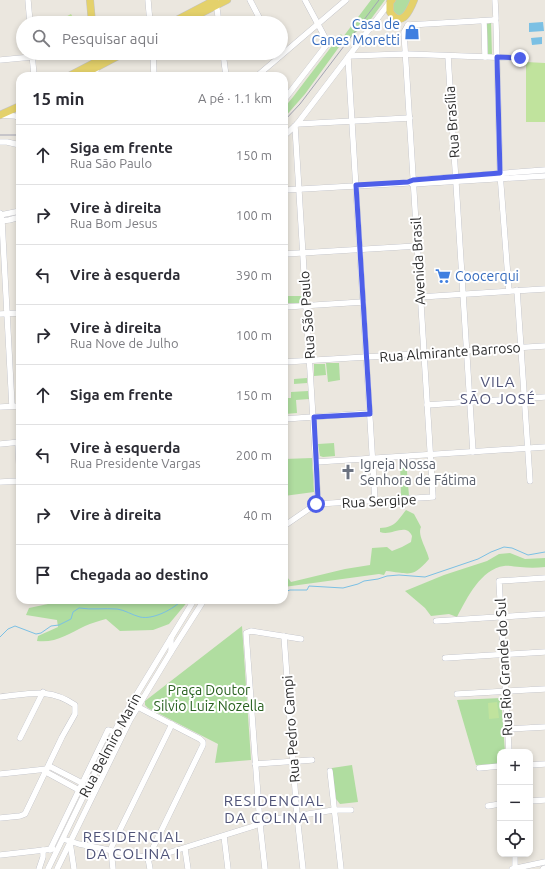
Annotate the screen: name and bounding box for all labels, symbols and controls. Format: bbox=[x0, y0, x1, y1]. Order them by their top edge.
search box bbox=[16, 16, 288, 60]
place label: Casa de Canes Moretti bbox=[311, 16, 400, 48]
shop icon: Casa de Canes Moretti bbox=[403, 23, 421, 41]
icon: search bbox=[30, 27, 52, 49]
text: Pesquisar aqui bbox=[62, 30, 158, 47]
route end bbox=[511, 49, 529, 67]
street label: Rua Brasília bbox=[441, 85, 463, 159]
text: 15 min bbox=[32, 89, 85, 108]
text: A pé · 1.1 km bbox=[198, 91, 272, 105]
text: Siga em frente bbox=[70, 139, 173, 156]
icon: ahead bbox=[32, 144, 54, 166]
text: 150 m bbox=[236, 148, 272, 162]
text: Rua São Paulo bbox=[70, 156, 152, 170]
text: Vire à direita bbox=[70, 199, 162, 216]
icon: right bbox=[32, 204, 54, 226]
text: 100 m bbox=[236, 208, 272, 222]
text: Rua Bom Jesus bbox=[70, 216, 158, 230]
street label: Avenida Brasil bbox=[408, 216, 428, 305]
icon: left bbox=[32, 264, 54, 286]
text: Vire à esquerda bbox=[70, 266, 180, 283]
supermarket icon: Coocerqui bbox=[434, 267, 452, 285]
text: 390 m bbox=[236, 268, 272, 282]
place label: Coocerqui bbox=[455, 268, 519, 284]
street label: Rua São Paulo bbox=[296, 270, 318, 360]
text: Vire à direita bbox=[70, 319, 162, 336]
icon: right bbox=[32, 324, 54, 346]
text: 100 m bbox=[236, 328, 272, 342]
text: Rua Nove de Julho bbox=[70, 336, 179, 350]
street label: Rua Almirante Barroso bbox=[379, 339, 521, 365]
district label: VILA SÃO JOSÉ bbox=[460, 373, 536, 407]
icon: ahead bbox=[32, 384, 54, 406]
text: Siga em frente bbox=[70, 386, 173, 403]
text: 150 m bbox=[236, 388, 272, 402]
text: Vire à esquerda bbox=[70, 439, 180, 456]
icon: left bbox=[32, 444, 54, 466]
text: 200 m bbox=[236, 448, 272, 462]
text: Rua Presidente Vargas bbox=[70, 456, 201, 470]
place label: Igreja Nossa Senhora de Fátima bbox=[360, 456, 476, 488]
church icon: Igreja Nossa Senhora de Fátima bbox=[339, 463, 357, 481]
street label: Rua Sergipe bbox=[341, 491, 417, 511]
route start bbox=[307, 495, 325, 513]
icon: right bbox=[32, 504, 54, 526]
text: Vire à direita bbox=[70, 506, 162, 523]
text: 40 m bbox=[243, 508, 272, 522]
icon: arrive bbox=[32, 564, 54, 586]
text: Chegada ao destino bbox=[70, 566, 209, 583]
street label: Rua Rio Grande do Sul bbox=[492, 597, 516, 736]
street label: Rua Pedro Campi bbox=[279, 675, 303, 783]
park label: Praça Doutor Silvio Luiz Nozella bbox=[154, 682, 264, 714]
street label: Rua Belmiro Marin bbox=[76, 690, 144, 800]
map controls bbox=[497, 749, 533, 857]
button: + bbox=[497, 749, 533, 785]
button: − bbox=[497, 785, 533, 821]
district label: RESIDENCIAL DA COLINA II bbox=[224, 792, 324, 826]
button: locate bbox=[497, 821, 533, 857]
district label: RESIDENCIAL DA COLINA I bbox=[83, 828, 183, 862]

